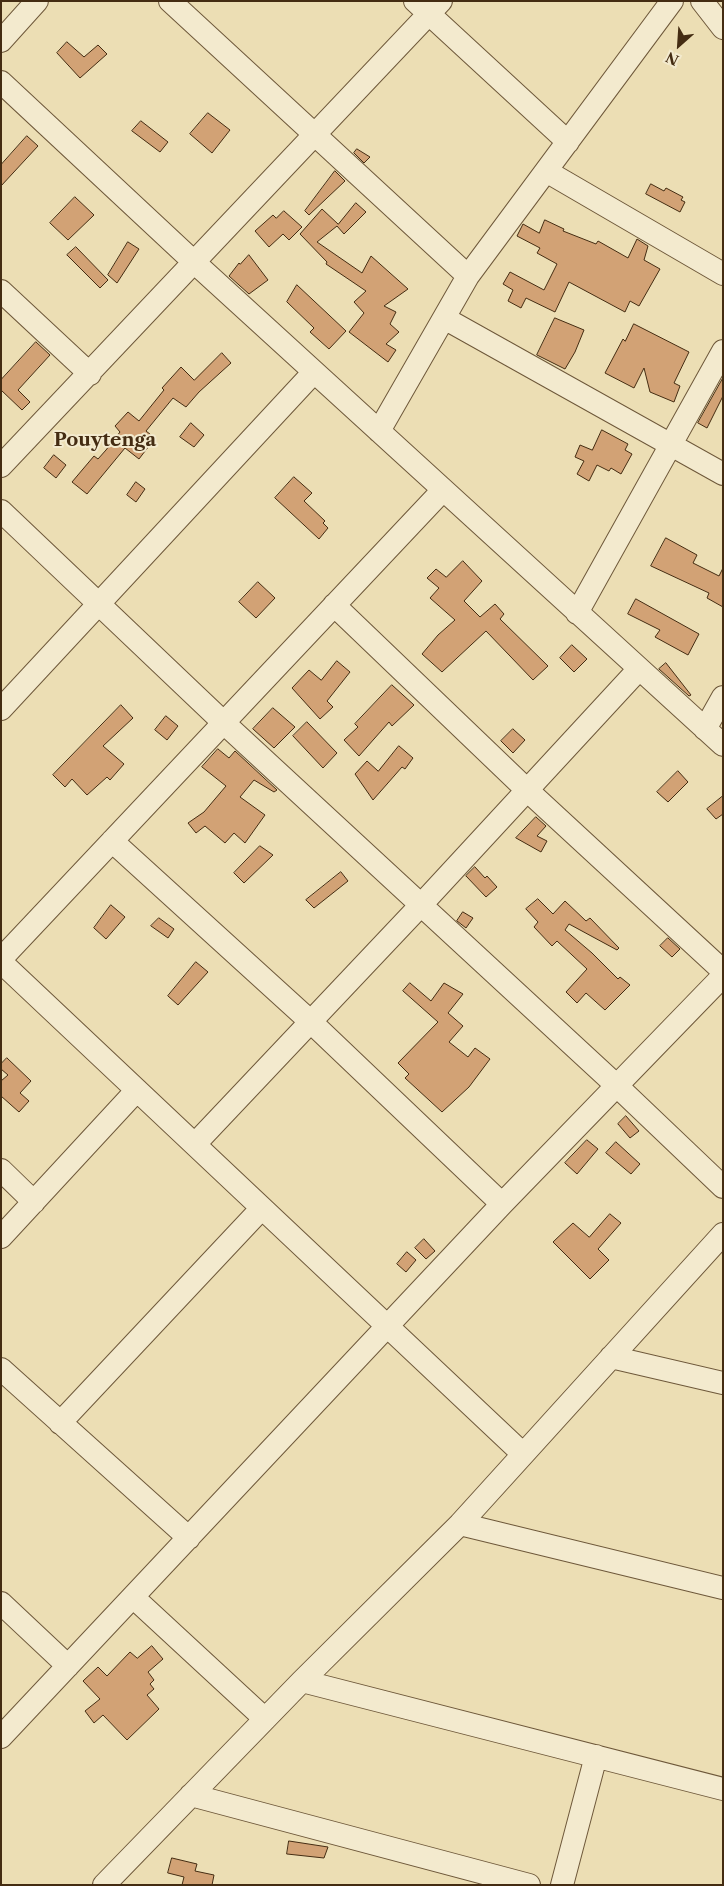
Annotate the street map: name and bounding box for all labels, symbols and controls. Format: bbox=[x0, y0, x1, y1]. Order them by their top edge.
north arrow bbox=[654, 20, 704, 70]
text: N bbox=[663, 48, 682, 69]
district label: Pouytenga bbox=[54, 430, 156, 452]

